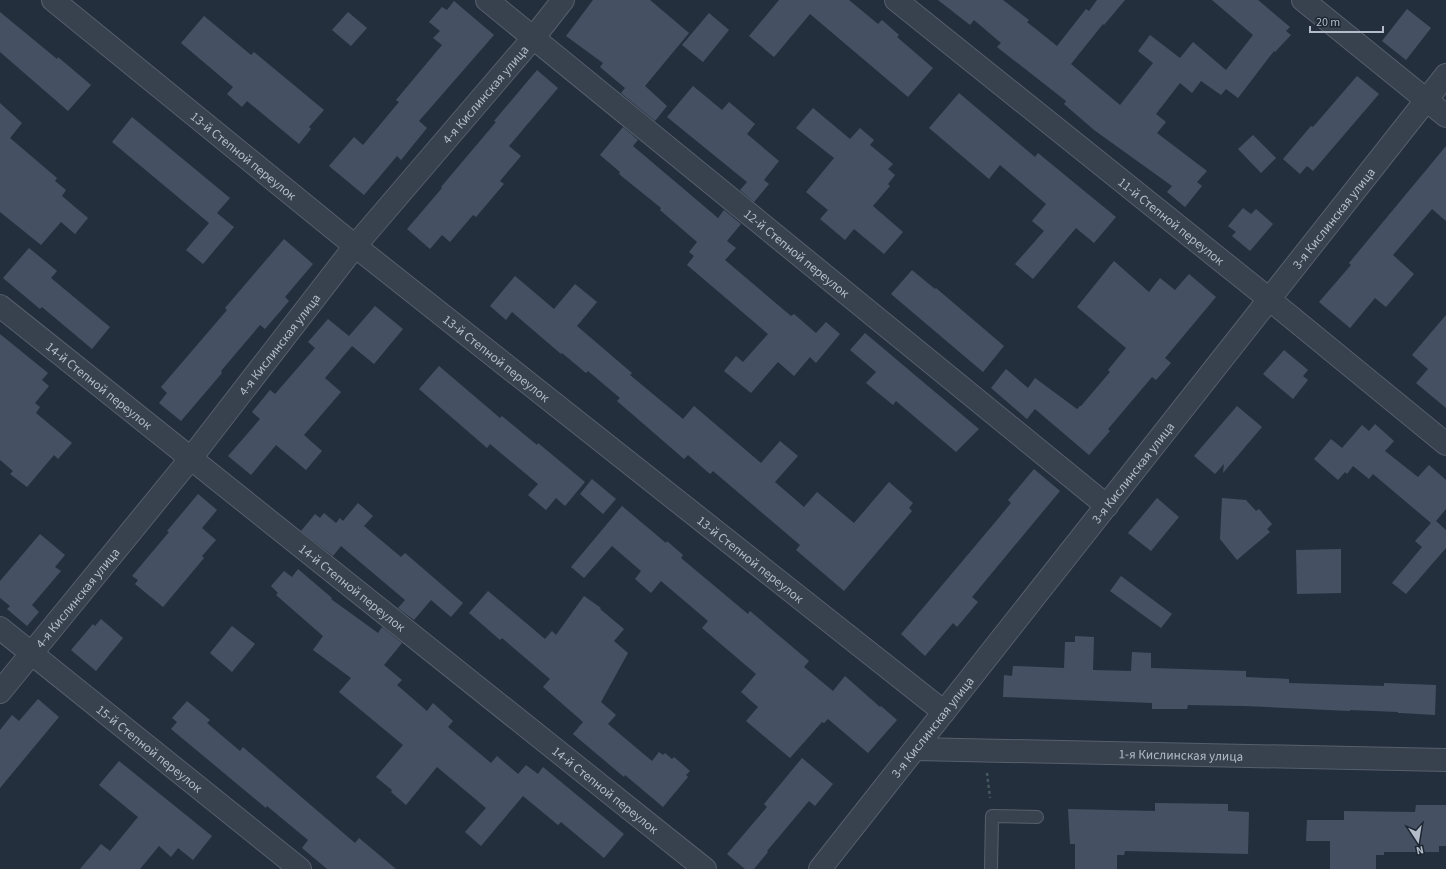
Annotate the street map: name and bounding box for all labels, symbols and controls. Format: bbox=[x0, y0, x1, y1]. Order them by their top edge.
scale bar bbox=[1310, 8, 1383, 34]
text: 20 m bbox=[1316, 14, 1340, 31]
street label: 4-я Кислинская улица bbox=[438, 42, 533, 148]
street label: 13-й Степной переулок bbox=[186, 108, 300, 205]
street label: 3-я Кислинская улица bbox=[1288, 164, 1380, 273]
street label: 11-й Степной переулок bbox=[1114, 173, 1228, 270]
street label: 12-й Степной переулок bbox=[740, 205, 853, 303]
street label: 4-я Кислинская улица bbox=[235, 290, 325, 400]
street label: 13-й Степной переулок bbox=[439, 311, 554, 407]
street label: 14-й Степной переулок bbox=[42, 338, 156, 434]
street label: 3-я Кислинская улица bbox=[1088, 419, 1179, 528]
street label: 13-й Степной переулок bbox=[693, 512, 808, 608]
street label: 14-й Степной переулок bbox=[295, 540, 409, 637]
street label: 4-я Кислинская улица bbox=[32, 544, 124, 652]
street label: 3-я Кислинская улица bbox=[887, 673, 978, 782]
street label: 15-й Степной переулок bbox=[92, 701, 206, 798]
street label: 14-й Степной переулок bbox=[548, 742, 662, 839]
street label: 1-я Кислинская улица bbox=[1118, 745, 1243, 766]
north arrow bbox=[1398, 821, 1438, 861]
text: N bbox=[1415, 842, 1425, 858]

